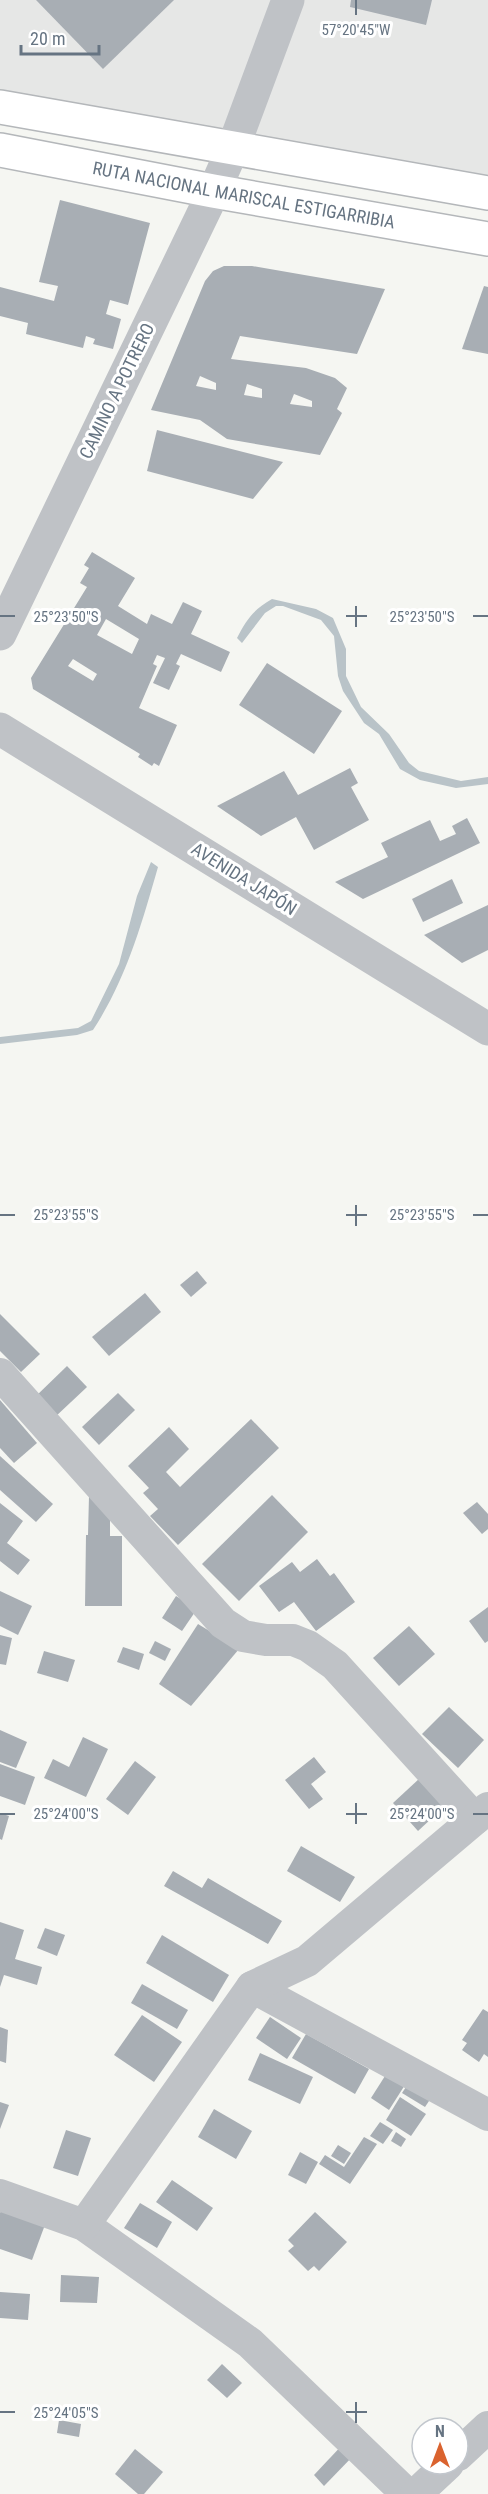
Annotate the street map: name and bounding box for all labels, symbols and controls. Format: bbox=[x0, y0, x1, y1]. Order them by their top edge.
scale bar bbox=[21, 18, 99, 56]
text: 57°20'45"W bbox=[322, 21, 391, 39]
text: 20 m bbox=[30, 28, 65, 49]
street label: RUTA NACIONAL MARISCAL ESTIGARRIBIA bbox=[91, 157, 397, 233]
street label: CAMINO A POTRERO bbox=[75, 320, 158, 462]
text: 25°23'50"S bbox=[33, 608, 99, 626]
text: 25°23'50"S bbox=[389, 608, 455, 626]
street label: AVENIDA JAPÓN bbox=[188, 838, 301, 919]
text: 25°23'55"S bbox=[33, 1206, 99, 1224]
text: 25°23'55"S bbox=[389, 1206, 455, 1224]
text: 25°24'00"S bbox=[33, 1805, 99, 1823]
text: 25°24'00"S bbox=[389, 1805, 455, 1823]
text: 25°24'05"S bbox=[33, 2404, 99, 2422]
north arrow bbox=[410, 2416, 470, 2476]
text: N bbox=[435, 2422, 445, 2441]

